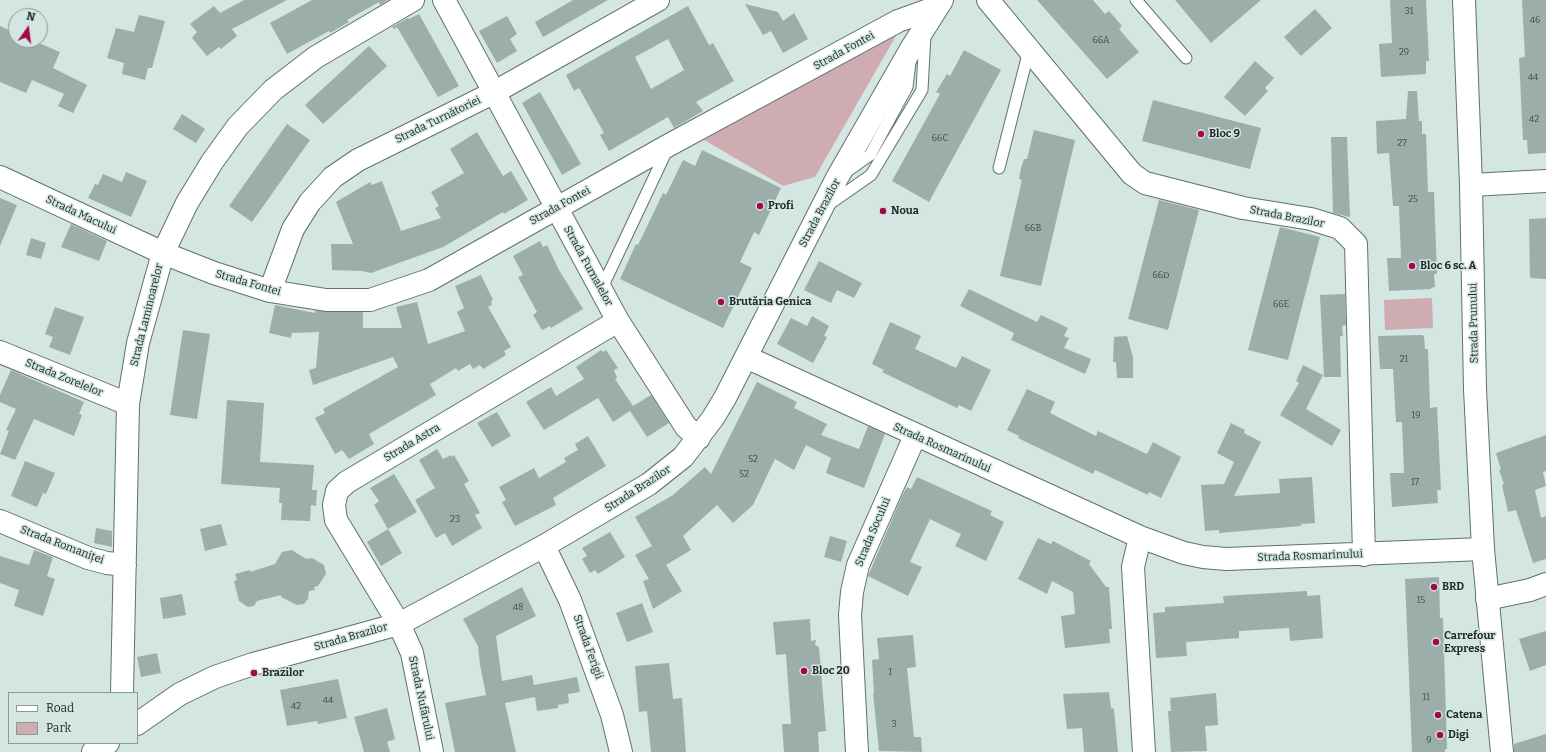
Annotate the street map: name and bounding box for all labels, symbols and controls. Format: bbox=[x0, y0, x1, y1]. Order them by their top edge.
house number: 31 bbox=[1405, 6, 1413, 16]
north arrow bbox=[8, 8, 48, 48]
text: N bbox=[25, 10, 36, 24]
house number: 46 bbox=[1530, 15, 1540, 25]
street label: Strada Fontei bbox=[811, 29, 877, 73]
house number: 66A bbox=[1093, 35, 1109, 45]
house number: 29 bbox=[1399, 47, 1409, 57]
house number: 44 bbox=[1528, 72, 1538, 82]
street label: Strada Turnătoriei bbox=[393, 94, 483, 146]
house number: 42 bbox=[1529, 114, 1539, 124]
place label: Bloc 9 bbox=[1209, 127, 1240, 141]
marker: Bloc 9 bbox=[1196, 129, 1206, 139]
house number: 66C bbox=[932, 133, 948, 143]
house number: 27 bbox=[1397, 138, 1407, 148]
street label: Strada Brazilor bbox=[796, 176, 844, 250]
street label: Strada Fontei bbox=[527, 184, 593, 228]
street label: Strada Macului bbox=[43, 193, 119, 237]
house number: 25 bbox=[1408, 194, 1418, 204]
place label: Profi bbox=[768, 199, 794, 213]
marker: Profi bbox=[755, 201, 765, 211]
street label: Strada Brazilor bbox=[1248, 203, 1326, 231]
place label: Noua bbox=[891, 204, 919, 218]
marker: Noua bbox=[878, 206, 888, 216]
house number: 66B bbox=[1025, 223, 1041, 233]
street label: Strada Furnalelor bbox=[560, 224, 616, 308]
place label: Bloc 6 sc. A bbox=[1420, 259, 1476, 273]
marker: Bloc 6 sc. A bbox=[1407, 261, 1417, 271]
street label: Strada Laminoarelor bbox=[128, 262, 166, 368]
street label: Strada Fontei bbox=[214, 267, 282, 299]
house number: 66D bbox=[1152, 270, 1170, 280]
street label: Strada Prunului bbox=[1467, 283, 1481, 363]
place label: Brutăria Genica bbox=[729, 295, 811, 309]
marker: Brutăria Genica bbox=[716, 297, 726, 307]
house number: 66E bbox=[1273, 299, 1289, 309]
house number: 21 bbox=[1400, 354, 1408, 364]
street label: Strada Zorelelor bbox=[23, 356, 105, 400]
house number: 19 bbox=[1412, 410, 1420, 420]
street label: Strada Rosmarinului bbox=[891, 420, 993, 476]
street label: Strada Astra bbox=[382, 421, 442, 465]
house number: 52 bbox=[748, 454, 758, 464]
street label: Strada Brazilor bbox=[603, 463, 673, 515]
house number: 52 bbox=[739, 469, 749, 479]
house number: 17 bbox=[1411, 477, 1419, 487]
street label: Strada Socului bbox=[852, 495, 894, 569]
house number: 23 bbox=[450, 514, 460, 524]
street label: Strada Romaniței bbox=[18, 523, 106, 567]
street label: Strada Rosmarinului bbox=[1257, 548, 1363, 564]
place label: BRD bbox=[1442, 580, 1464, 594]
marker: BRD bbox=[1429, 582, 1439, 592]
house number: 15 bbox=[1417, 595, 1425, 605]
house number: 48 bbox=[513, 602, 523, 612]
street label: Strada Ferigii bbox=[570, 613, 606, 681]
street label: Strada Brazilor bbox=[313, 620, 389, 654]
place label: Carrefour Express bbox=[1444, 629, 1496, 655]
marker: Carrefour Express bbox=[1431, 637, 1441, 647]
street label: Strada Nufărului bbox=[406, 655, 436, 741]
place label: Bloc 20 bbox=[812, 664, 850, 678]
place label: Brazilor bbox=[262, 666, 304, 680]
marker: Bloc 20 bbox=[799, 666, 809, 676]
house number: 1 bbox=[888, 667, 892, 677]
marker: Brazilor bbox=[249, 668, 259, 678]
legend bbox=[8, 692, 138, 744]
house number: 11 bbox=[1422, 692, 1430, 702]
house number: 44 bbox=[323, 695, 333, 705]
text: Road bbox=[46, 701, 74, 715]
house number: 42 bbox=[291, 701, 301, 711]
place label: Catena bbox=[1446, 708, 1482, 722]
marker: Catena bbox=[1433, 710, 1443, 720]
house number: 3 bbox=[891, 719, 897, 729]
text: Park bbox=[46, 721, 71, 735]
place label: Digi bbox=[1448, 728, 1469, 742]
marker: Digi bbox=[1435, 730, 1445, 740]
house number: 9 bbox=[1426, 735, 1432, 745]

